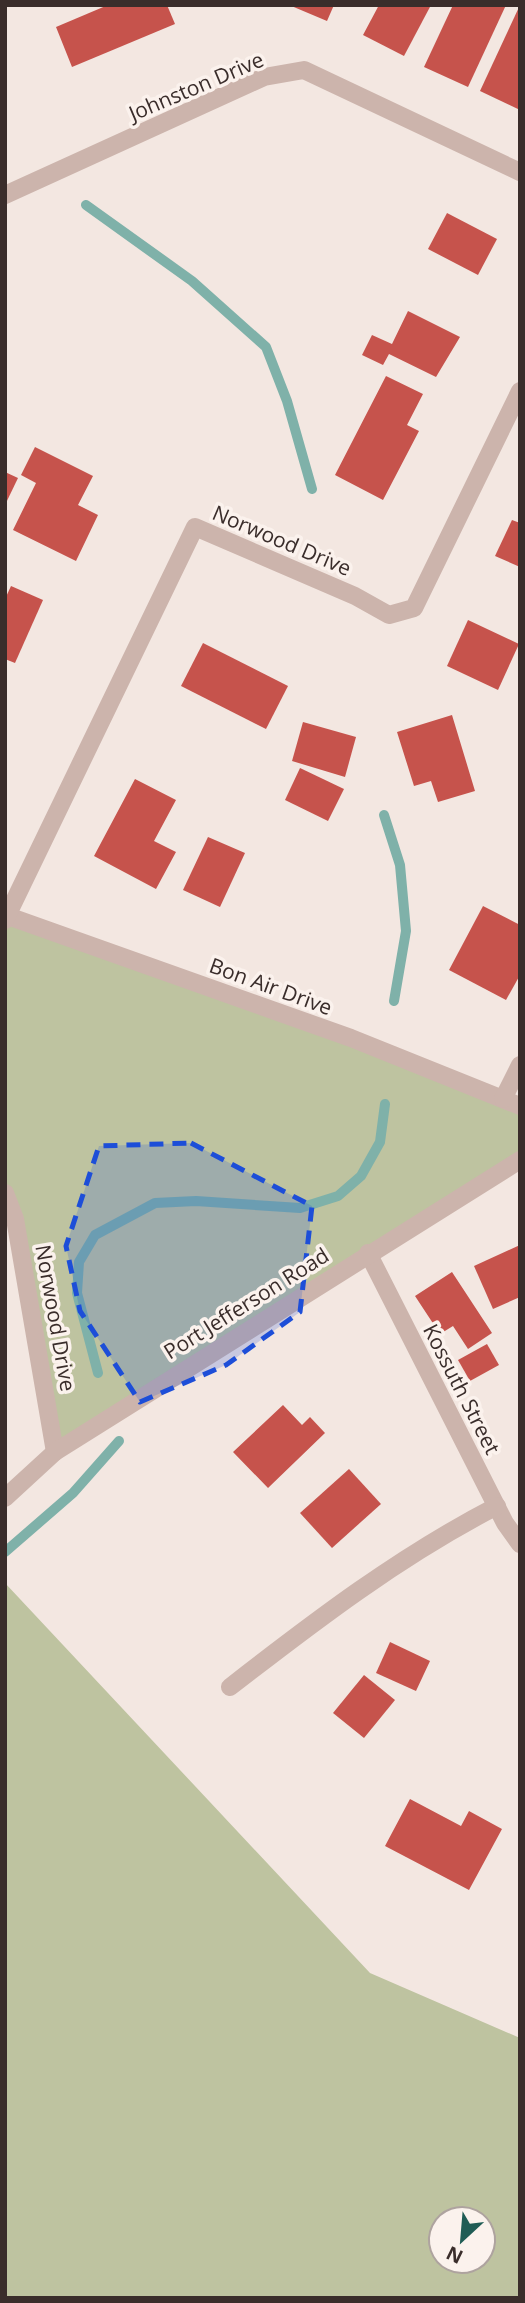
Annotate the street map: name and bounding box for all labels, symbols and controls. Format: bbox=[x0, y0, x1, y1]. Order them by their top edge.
street label: Johnston Drive bbox=[122, 45, 268, 128]
street label: Norwood Drive bbox=[208, 498, 356, 582]
street label: Bon Air Drive bbox=[206, 951, 336, 1021]
street label: Port Jefferson Road bbox=[158, 1241, 334, 1365]
street label: Norwood Drive bbox=[29, 1243, 83, 1393]
street label: Kossuth Street bbox=[417, 1319, 507, 1459]
north arrow bbox=[427, 2205, 497, 2275]
text: N bbox=[442, 2240, 467, 2270]

